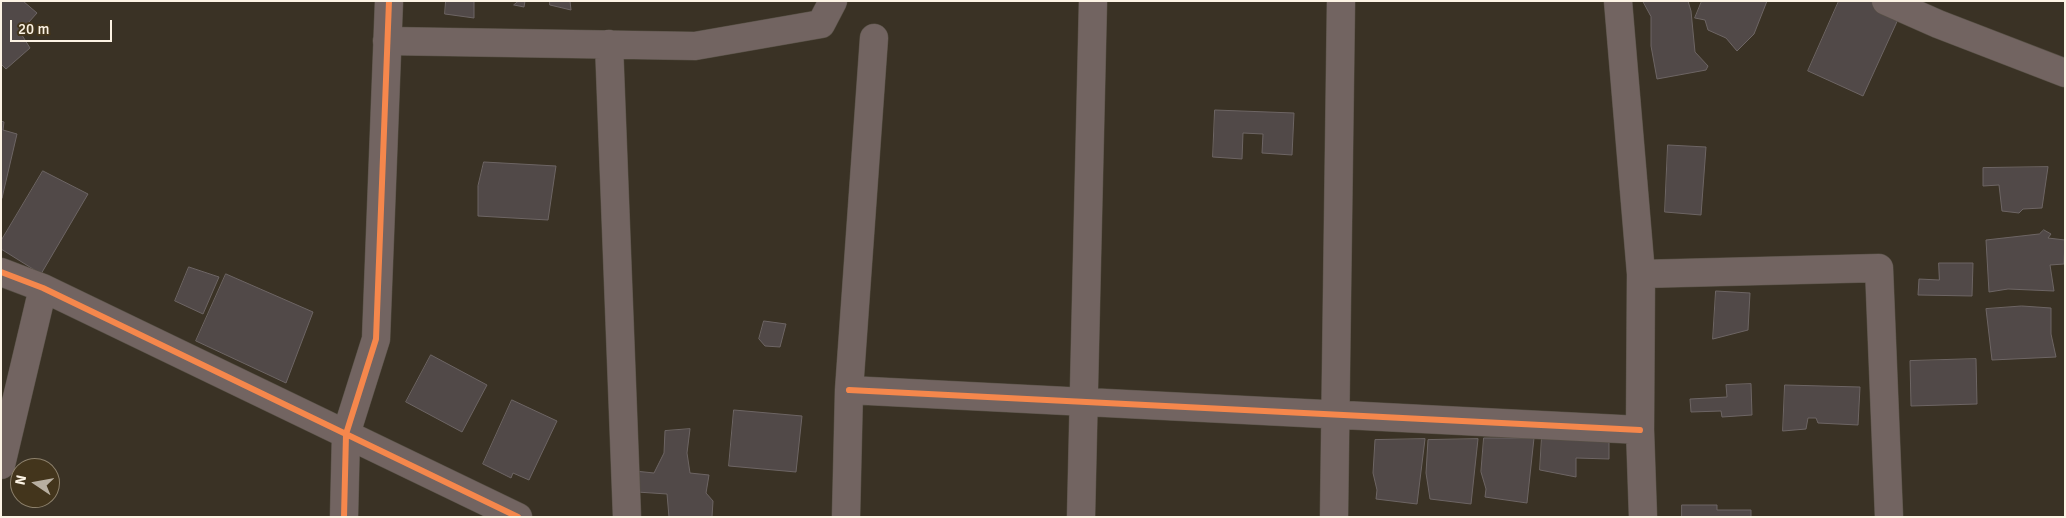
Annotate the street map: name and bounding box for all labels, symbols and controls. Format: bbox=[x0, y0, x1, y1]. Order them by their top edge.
scale bar bbox=[12, 10, 115, 42]
text: 20 m bbox=[18, 20, 49, 38]
north arrow bbox=[10, 458, 60, 508]
text: N bbox=[11, 473, 30, 487]

